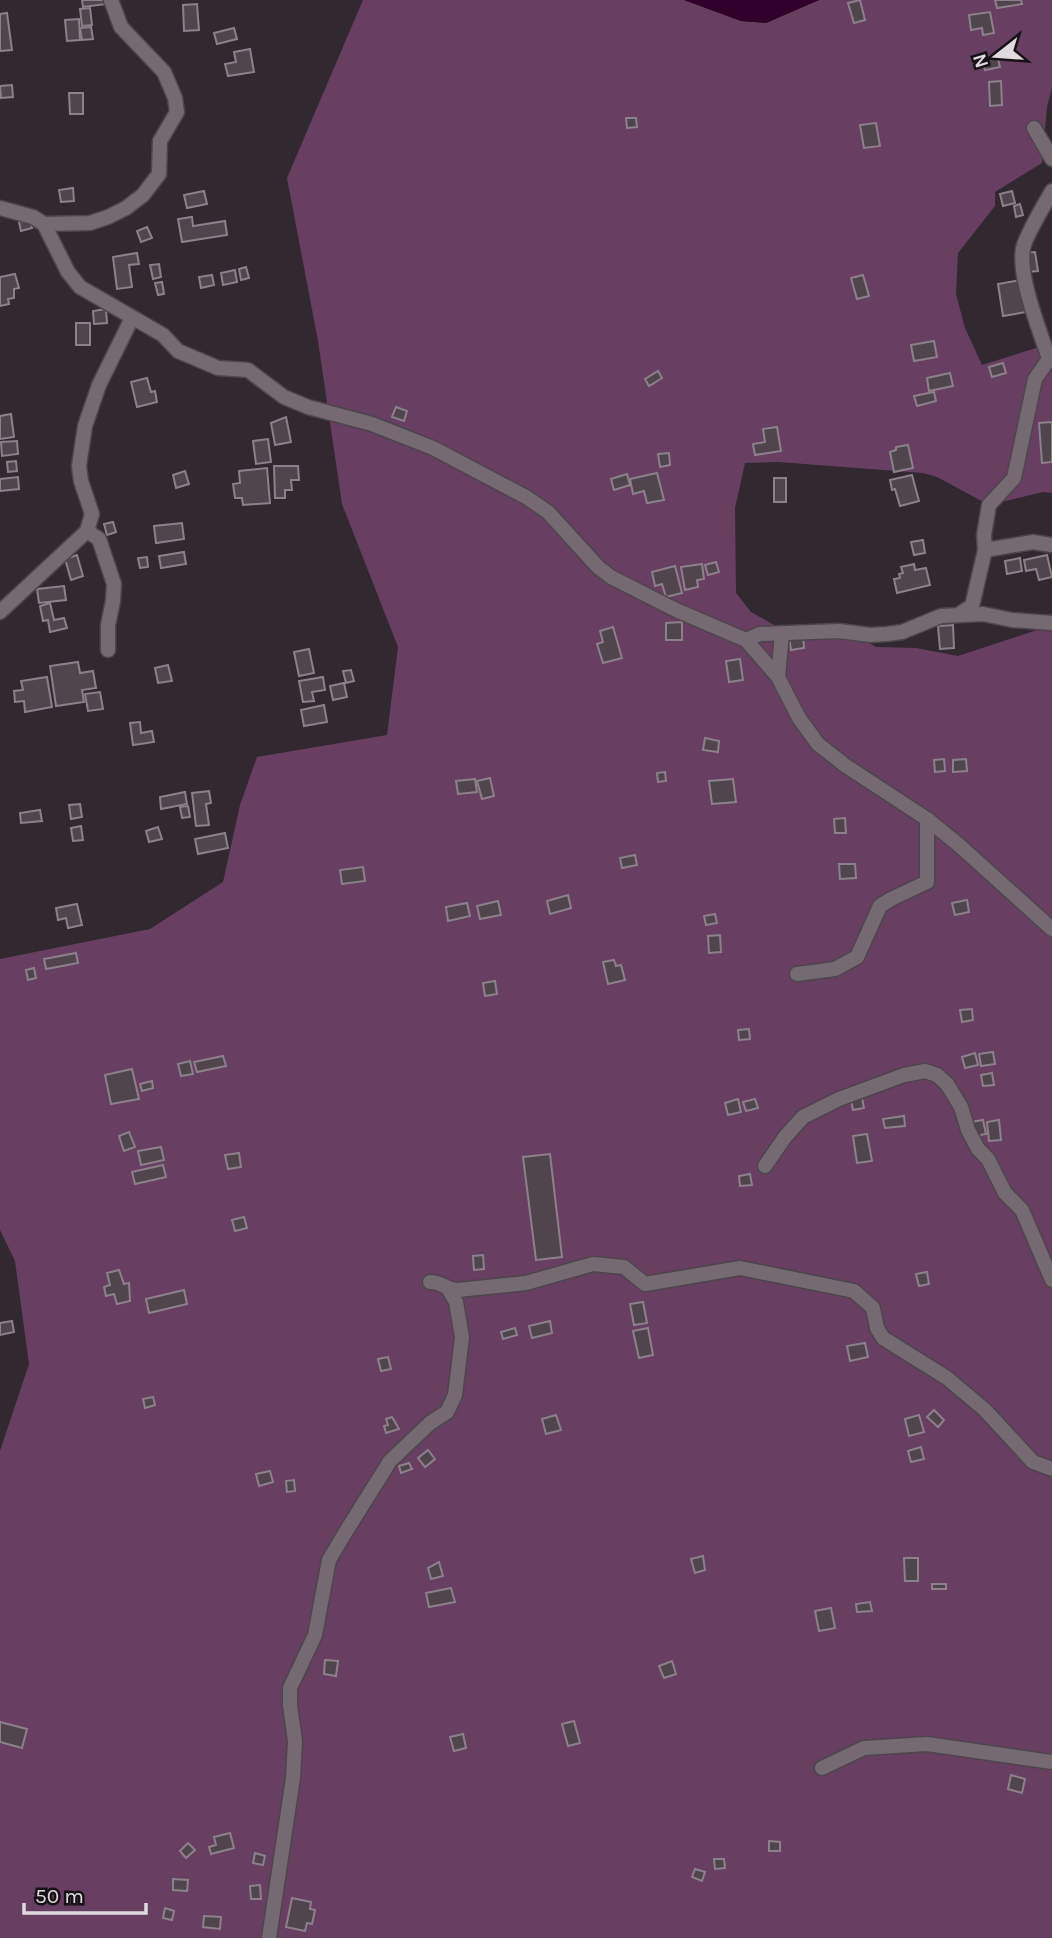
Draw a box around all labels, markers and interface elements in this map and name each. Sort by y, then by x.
north arrow [961,21,1031,91]
text: N [968,51,993,70]
scale bar [24,1871,147,1915]
text: 50 m [35,1884,84,1908]

